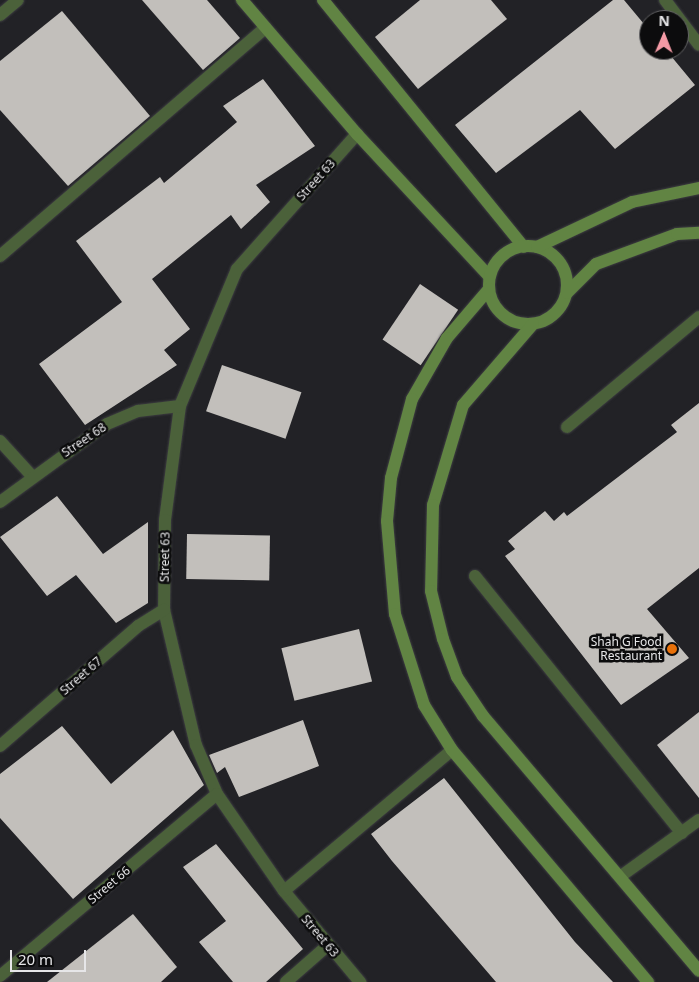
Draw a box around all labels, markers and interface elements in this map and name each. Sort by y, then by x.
north arrow [639,10,689,60]
text: N [658,11,670,30]
street label: Street 63 [294,156,338,204]
street label: Street 68 [59,420,109,460]
street label: Street 63 [157,532,173,582]
place label: Shah G Food Restaurant [591,635,662,663]
marker: Shah G Food Restaurant [666,643,678,655]
street label: Street 67 [57,654,105,698]
street label: Street 66 [85,863,133,907]
street label: Street 63 [298,912,342,960]
scale bar [12,940,89,972]
text: 20 m [18,949,53,969]

